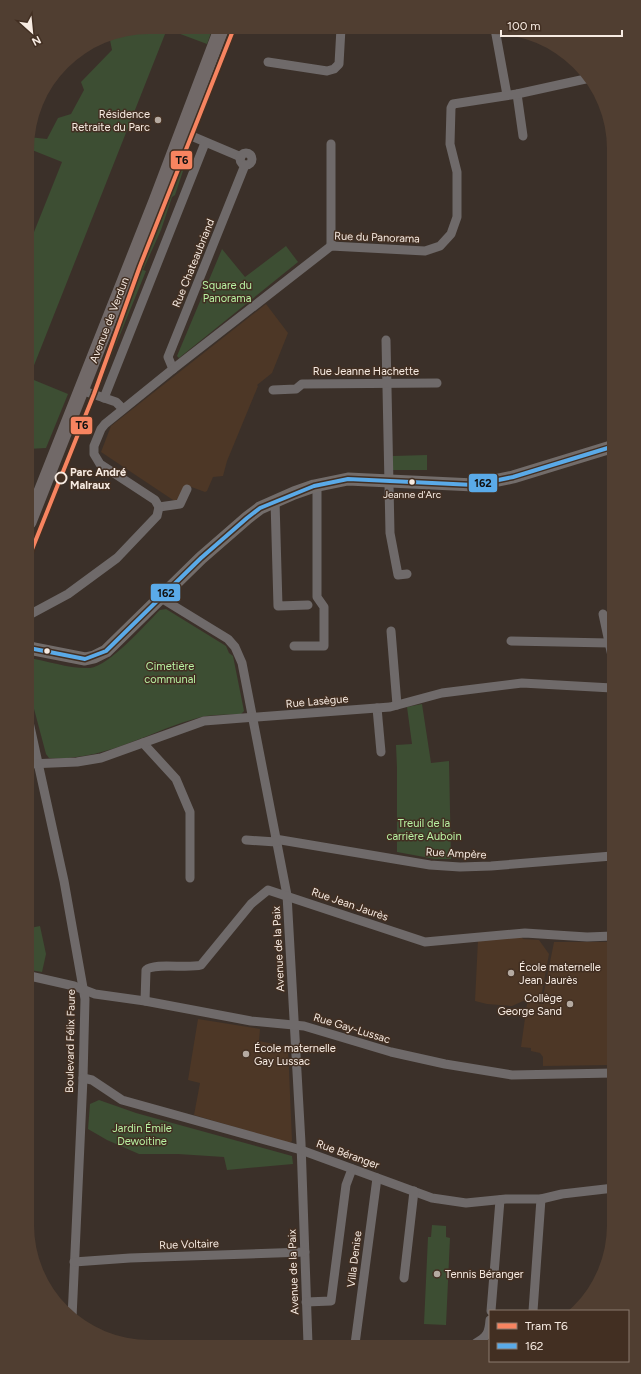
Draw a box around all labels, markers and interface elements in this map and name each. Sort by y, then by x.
north arrow [12,12,52,52]
scale bar [501,12,622,38]
text: 100 m [507,19,541,33]
text: N [30,33,43,48]
place label: Résidence Retraite du Parc [71,108,150,134]
marker: Résidence Retraite du Parc [153,115,163,125]
line badge: T6 [170,150,193,170]
text: T6 [176,154,189,167]
street label: Rue Chateaubriand [170,217,217,309]
street label: Rue du Panorama [334,230,420,245]
street label: Avenue de Verdun [87,276,132,365]
park label: Square du Panorama [202,279,252,305]
street label: Rue Jeanne Hachette [313,365,419,378]
line badge: T6 [70,416,93,435]
text: T6 [76,419,89,432]
place label: Parc André Malraux [70,466,126,492]
marker: Parc André Malraux [54,471,68,485]
line badge: 162 [468,473,498,493]
marker: Jeanne d'Arc [407,477,417,487]
text: 162 [474,477,492,490]
place label: Jeanne d'Arc [383,488,442,501]
line badge: 162 [150,583,181,602]
text: 162 [157,587,175,600]
unlabelled marker [42,646,52,656]
park label: Cimetière communal [144,660,196,686]
street label: Rue Lasègue [285,692,349,711]
park label: Treuil de la carrière Auboin [386,817,462,843]
street label: Rue Ampère [425,845,487,862]
street label: Rue Jean Jaurès [310,885,390,924]
street label: Avenue de la Paix [270,905,287,992]
place label: École maternelle Jean Jaurès [519,961,601,987]
marker: École maternelle Jean Jaurès [506,968,516,978]
street label: Boulevard Félix Faure [63,989,78,1093]
place label: Collège George Sand [497,992,562,1018]
marker: Collège George Sand [565,999,575,1009]
street label: Rue Gay-Lussac [312,1011,392,1046]
place label: École maternelle Gay Lussac [254,1042,336,1068]
marker: École maternelle Gay Lussac [241,1049,251,1059]
park label: Jardin Émile Dewoitine [112,1122,172,1148]
street label: Rue Béranger [315,1137,381,1172]
street label: Avenue de la Paix [285,1228,301,1315]
street label: Villa Denise [345,1230,364,1288]
street label: Rue Voltaire [159,1237,219,1252]
place label: Tennis Béranger [445,1268,524,1281]
marker: Tennis Béranger [432,1269,442,1279]
legend [489,1310,629,1362]
text: Tram T6 [525,1319,568,1333]
text: 162 [525,1339,543,1353]

